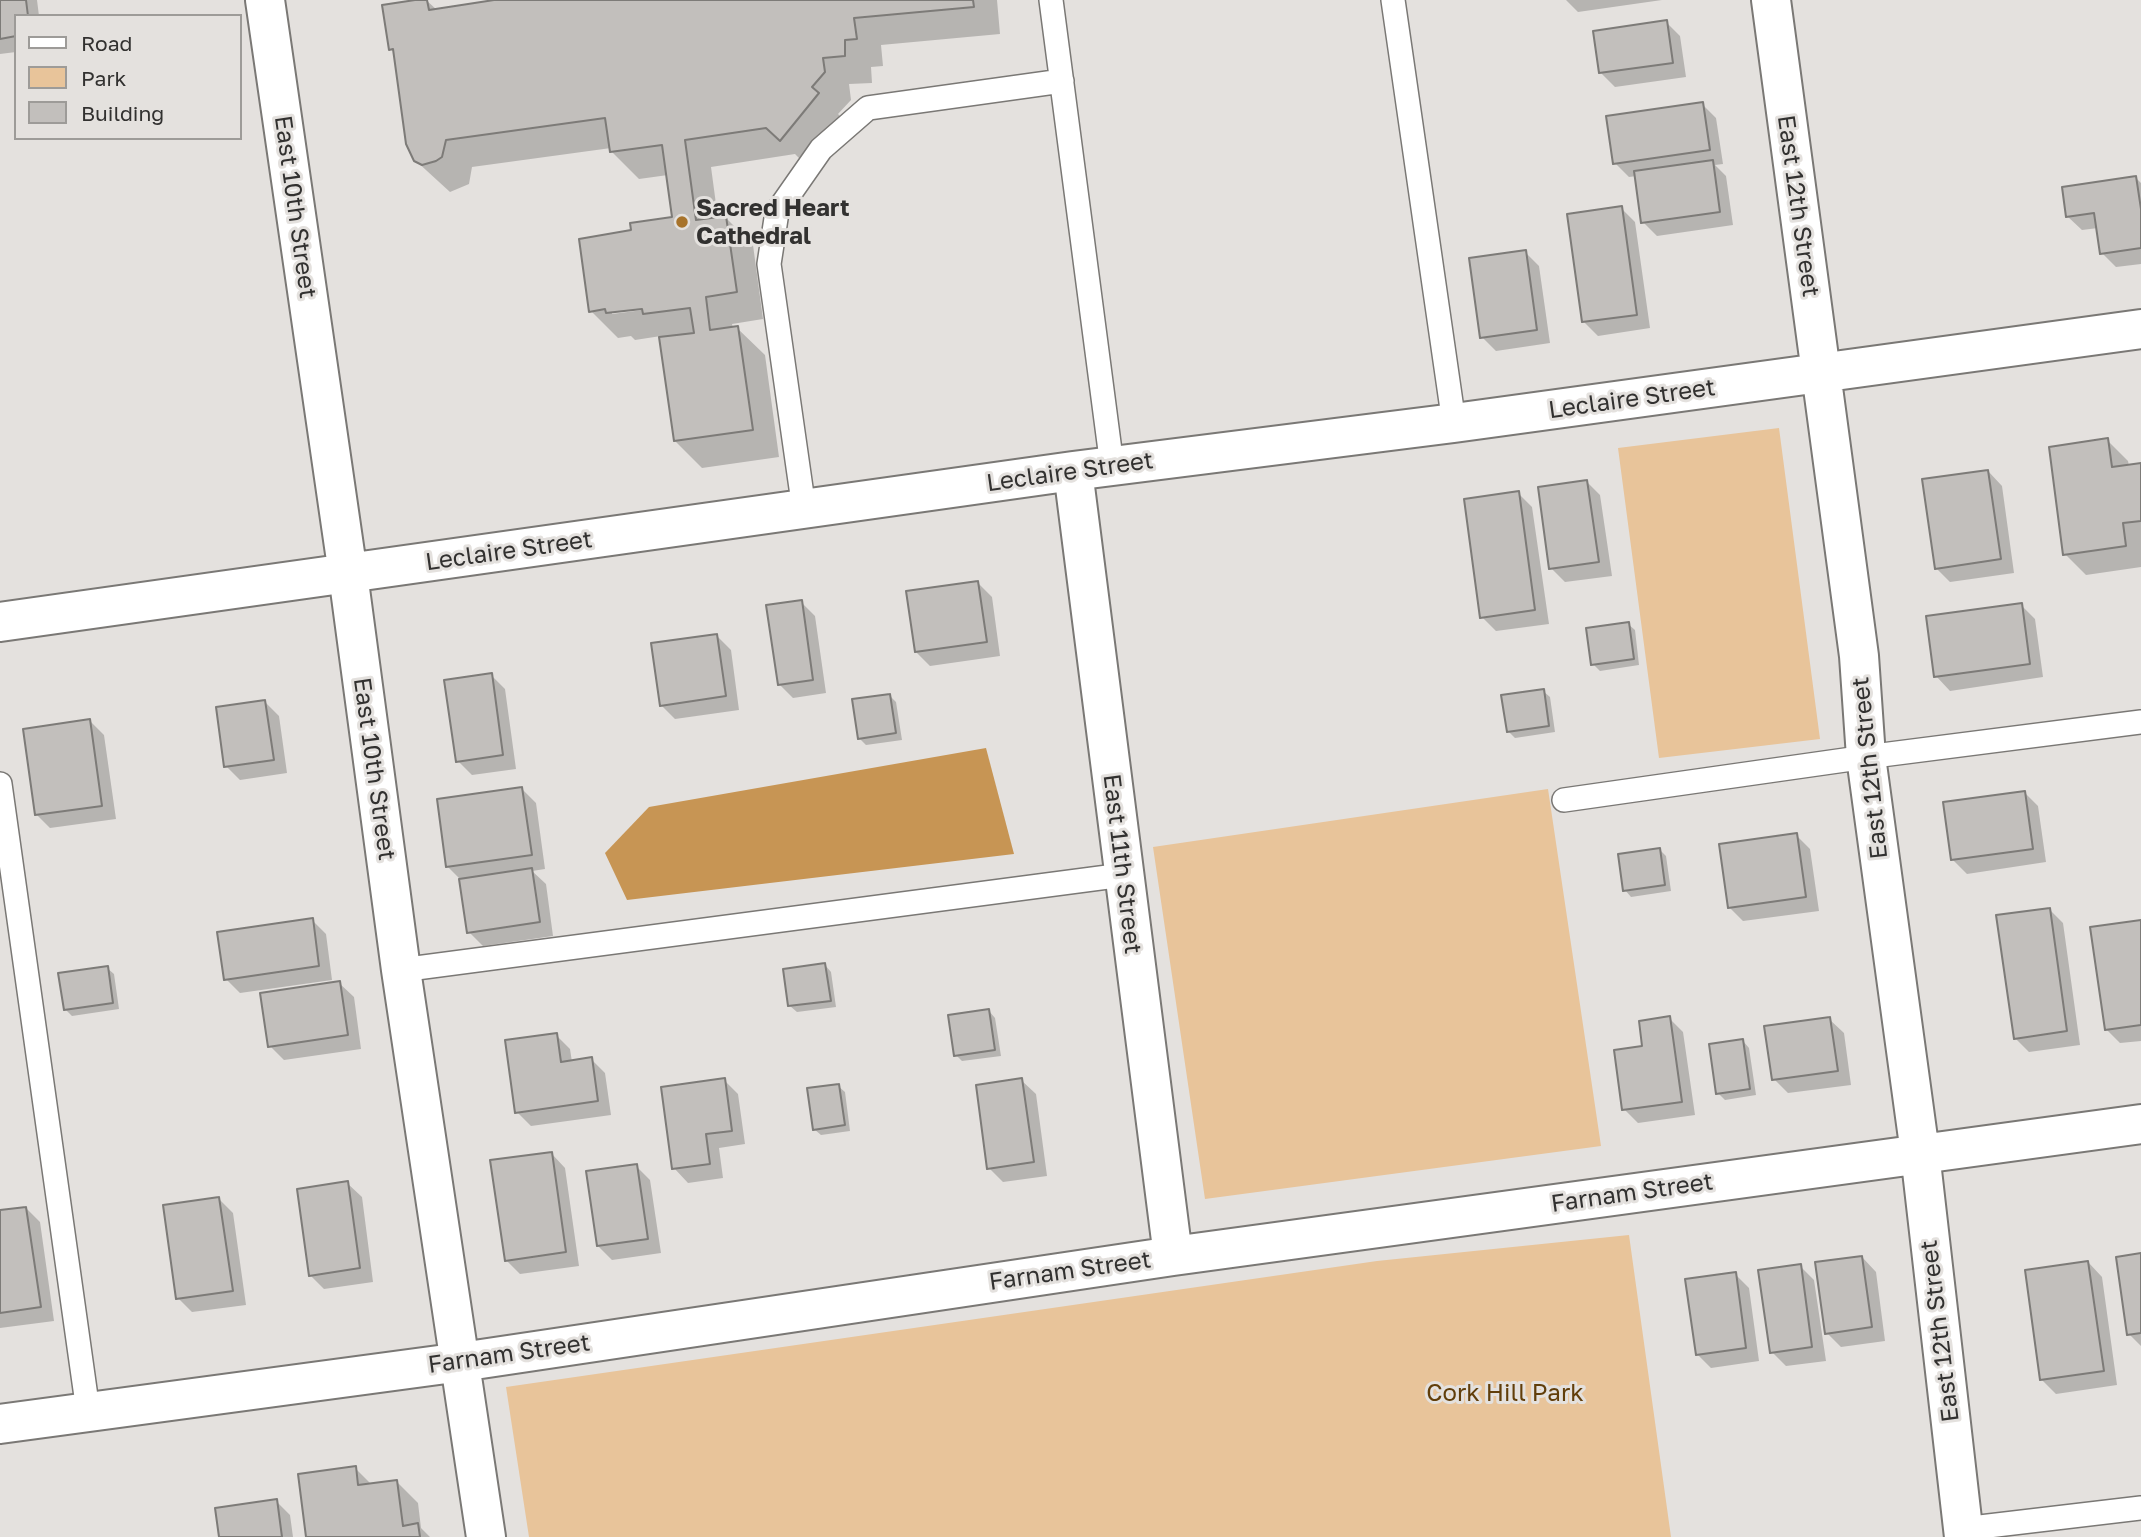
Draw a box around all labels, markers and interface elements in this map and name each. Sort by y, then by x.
legend [14,14,242,140]
text: Road [81,30,132,56]
text: Park [81,65,126,91]
text: Building [81,100,164,126]
street label: East 12th Street [1771,113,1825,299]
street label: East 10th Street [268,114,322,300]
place label: Sacred Heart Cathedral [696,194,849,250]
marker: Sacred Heart Cathedral [674,214,690,230]
street label: Leclaire Street [1547,373,1717,425]
street label: Leclaire Street [985,446,1155,498]
street label: Leclaire Street [424,525,594,577]
street label: East 12th Street [1846,675,1894,861]
street label: East 10th Street [347,676,401,862]
street label: East 11th Street [1097,772,1147,956]
street label: Farnam Street [1549,1167,1715,1219]
street label: East 12th Street [1915,1238,1965,1424]
street label: Farnam Street [987,1245,1153,1297]
street label: Farnam Street [426,1328,592,1380]
park label: Cork Hill Park [1426,1379,1584,1407]

